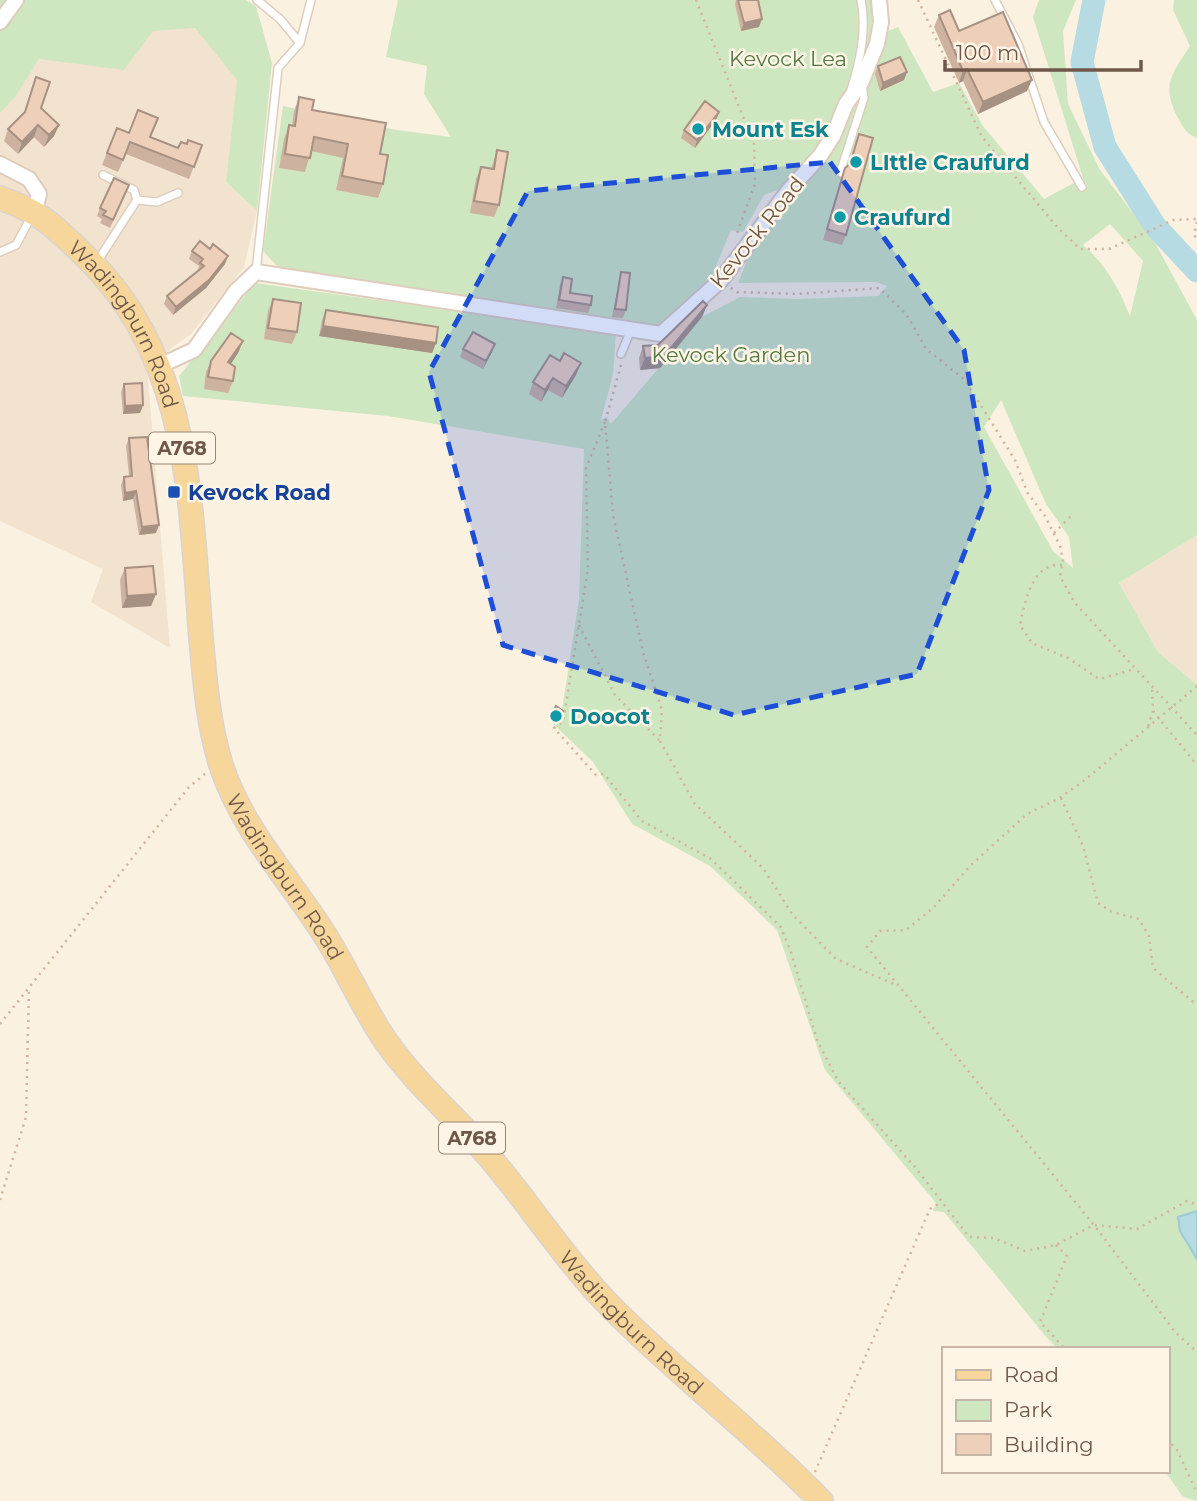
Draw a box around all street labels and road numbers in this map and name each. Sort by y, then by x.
street label: Kevock Road [705,171,809,293]
street label: Wadingburn Road [64,235,184,411]
road number: A768 [149,432,215,463]
street label: Wadingburn Road [222,789,349,964]
road number: A768 [439,1122,505,1154]
street label: Wadingburn Road [554,1245,709,1400]

